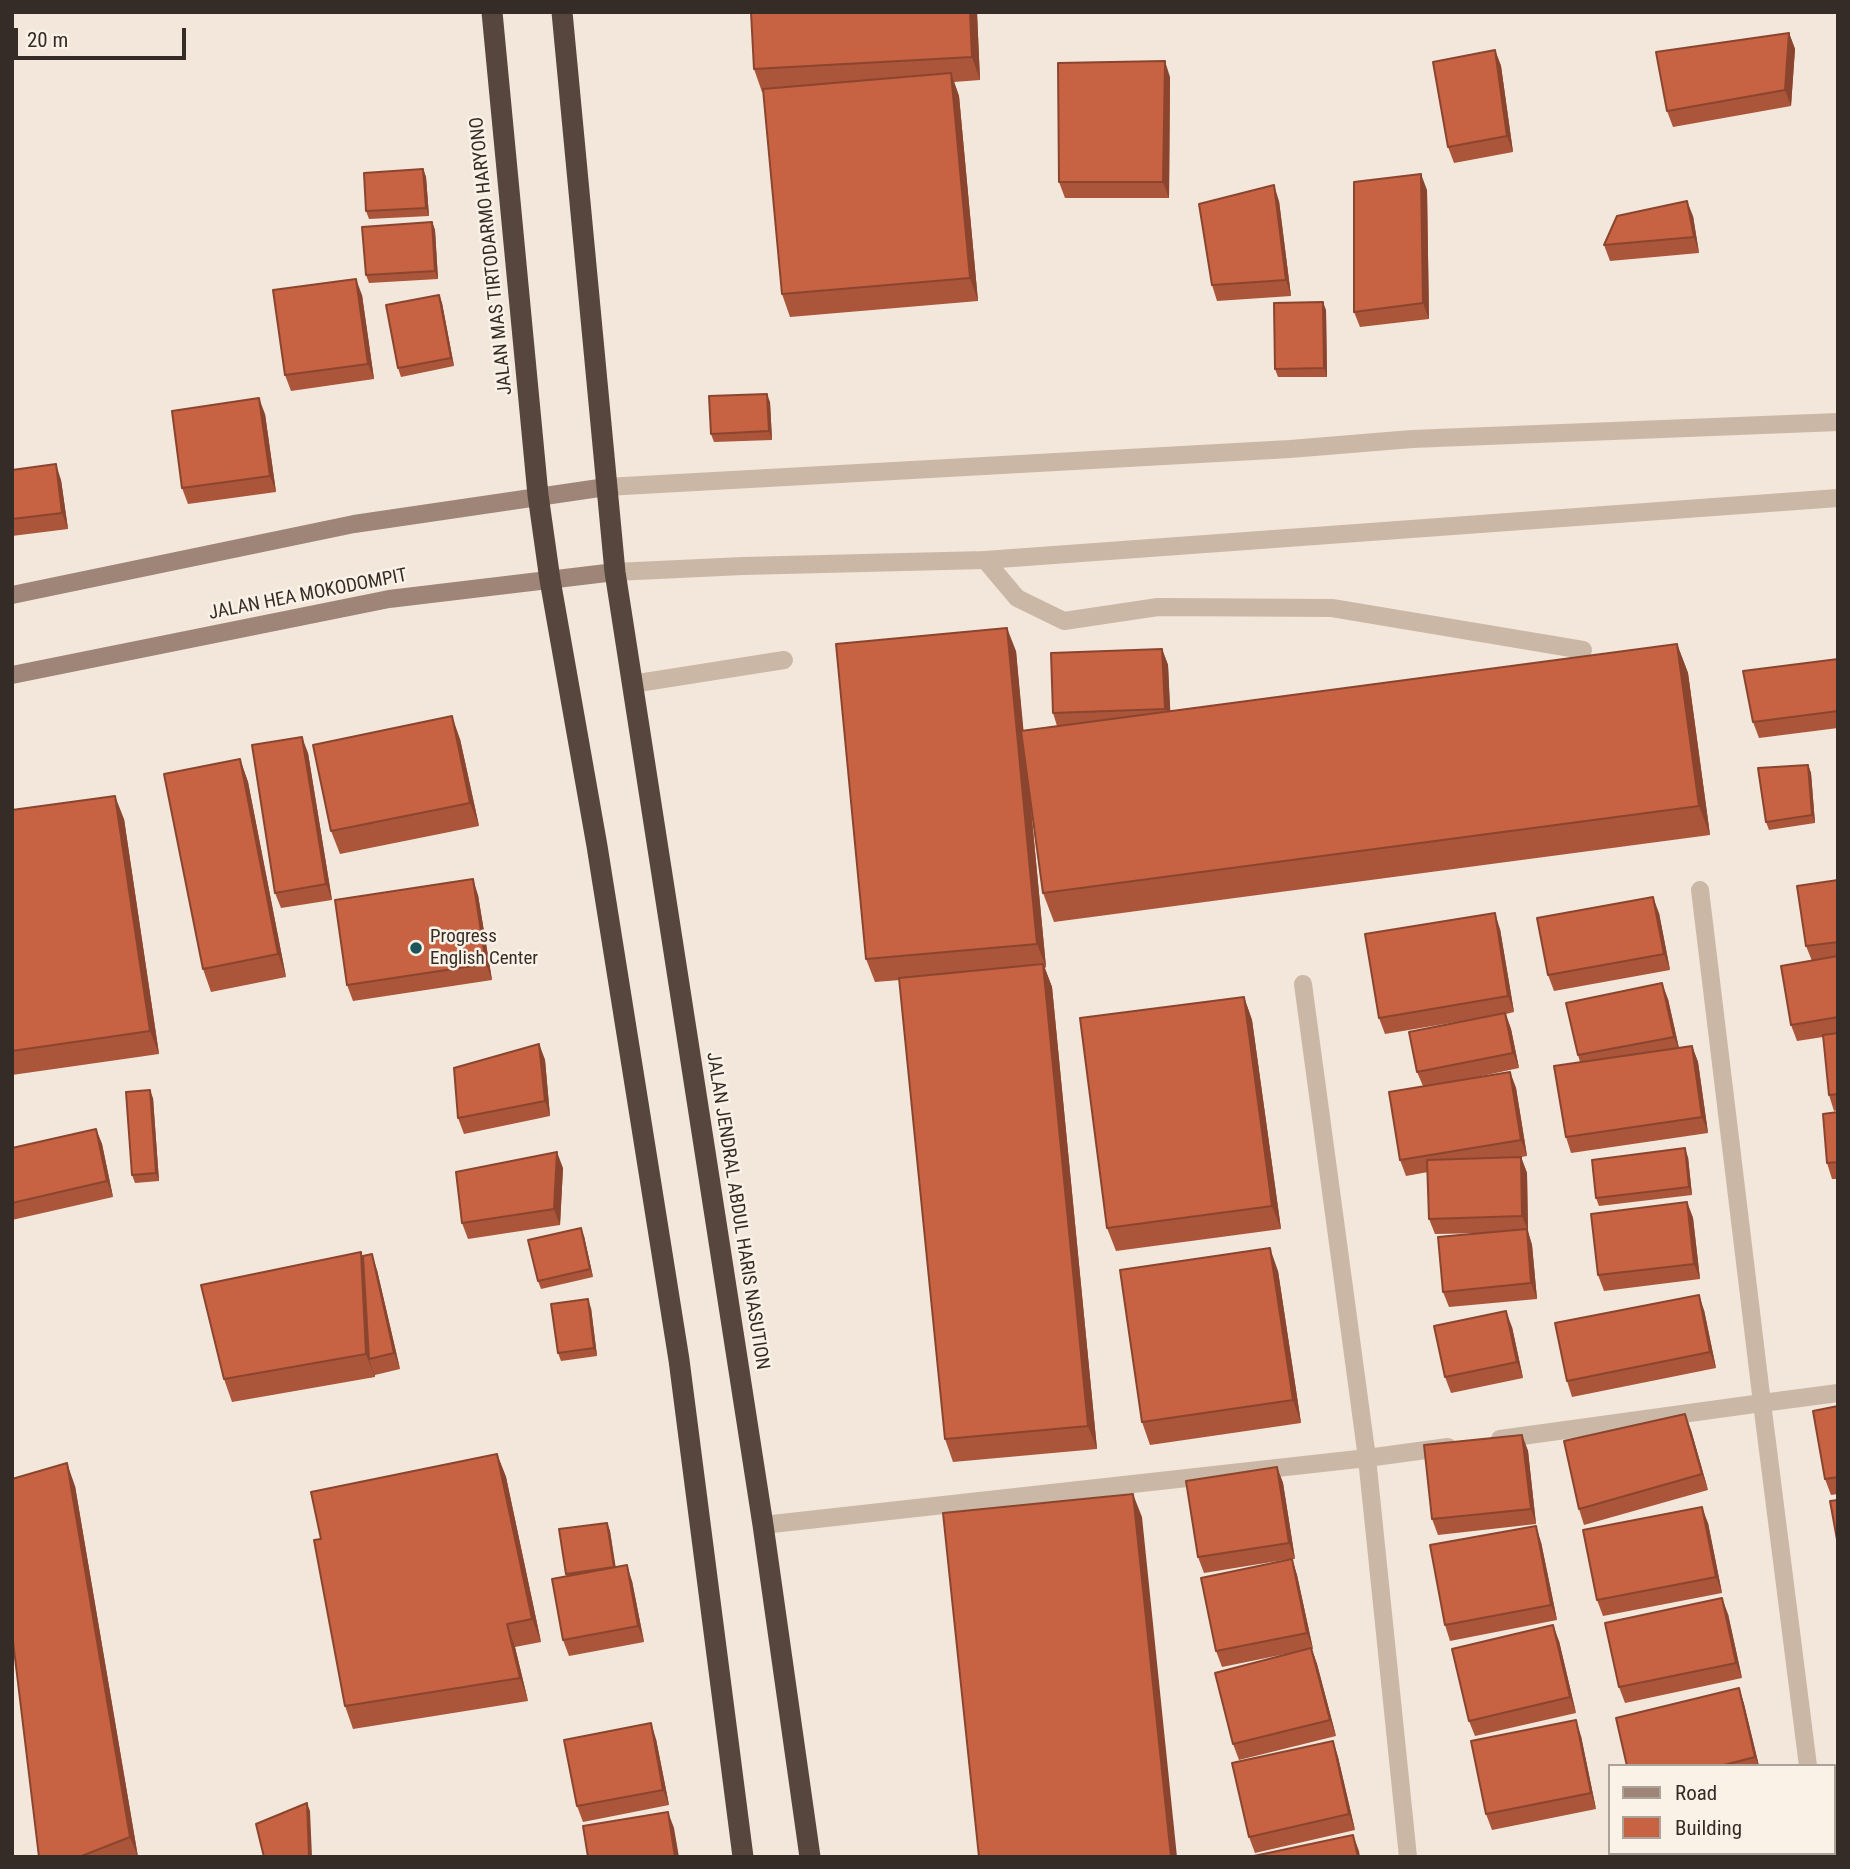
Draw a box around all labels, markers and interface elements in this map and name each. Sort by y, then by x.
scale bar [18,14,189,58]
text: 20 m [27,28,68,52]
street label: JALAN MAS TIRTODARMO HARYONO [466,116,518,396]
street label: JALAN HEA MOKODOMPIT [207,565,409,625]
place label: Progress English Center [430,926,538,970]
marker: Progress English Center [408,940,424,956]
street label: JALAN JENDRAL ABDUL HARIS NASUTION [701,1051,773,1371]
legend [1608,1764,1836,1855]
text: Road [1675,1781,1717,1805]
text: Building [1675,1816,1742,1840]

